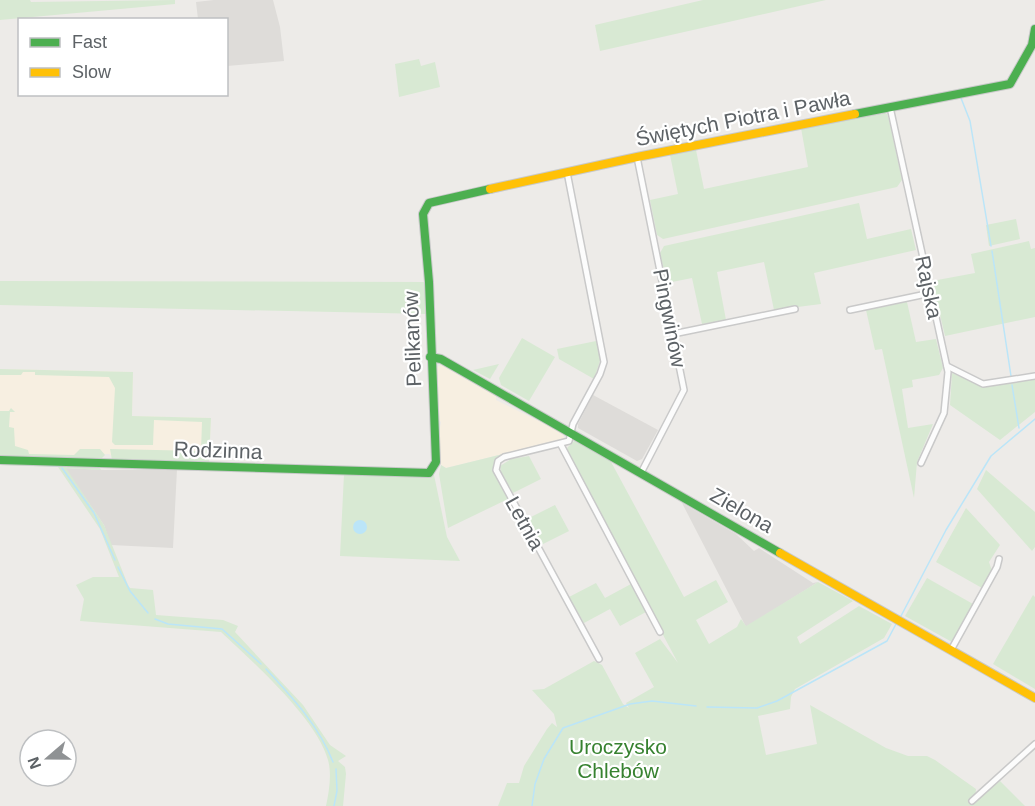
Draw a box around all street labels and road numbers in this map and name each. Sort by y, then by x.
street label: Świętych Piotra i Pawła [634,86,853,150]
street label: Rajska [911,253,947,321]
street label: Pingwinów [649,267,691,370]
street label: Pelikanów [399,290,425,387]
street label: Rodzinna [173,437,263,463]
street label: Zielona [706,483,778,537]
street label: Letnia [501,492,549,554]

